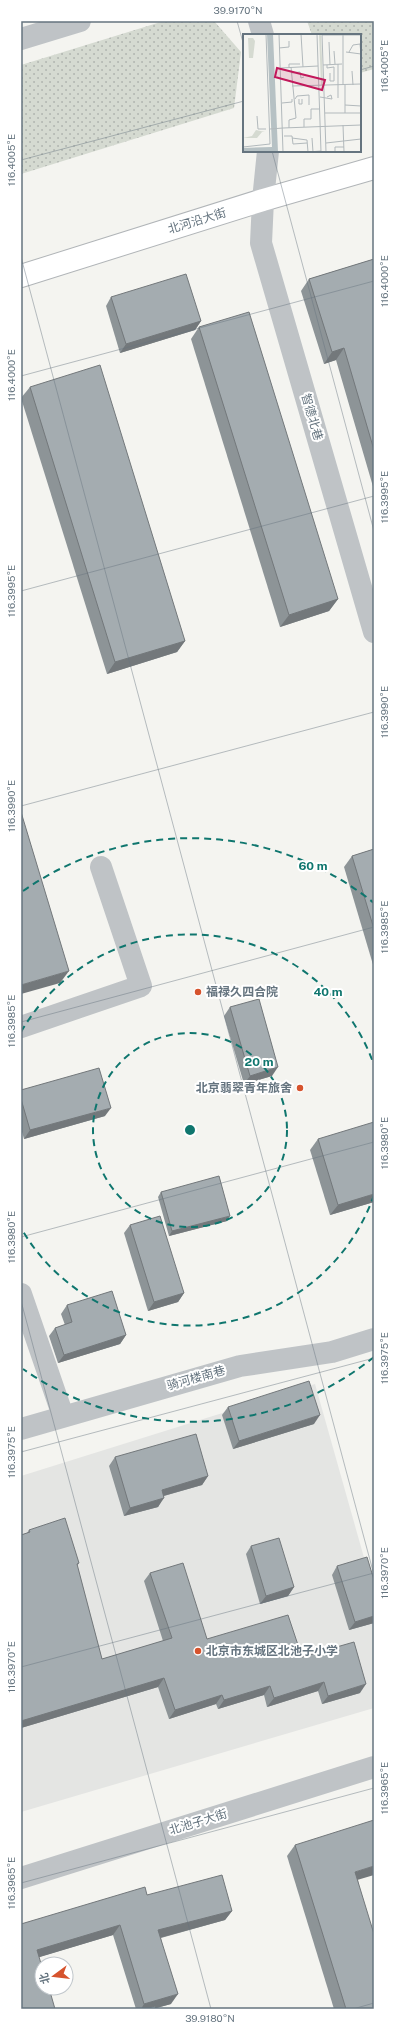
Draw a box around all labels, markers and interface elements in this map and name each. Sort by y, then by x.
text: 39.9170°N [213,4,263,16]
inset map [243,34,361,152]
text: 116.4005°E [378,40,390,92]
text: 116.4005°E [5,134,17,186]
street label: 北河沿大街 [166,206,228,236]
text: 116.4000°E [378,255,390,307]
text: 116.4000°E [5,349,17,401]
street label: 智德北巷 [299,392,325,442]
text: 116.3995°E [378,471,390,523]
text: 116.3995°E [5,565,17,617]
text: 116.3990°E [378,686,390,738]
text: 116.3990°E [5,780,17,832]
text: 60 m [298,859,328,873]
text: 116.3985°E [378,901,390,953]
place label: 福禄久四合院 [206,985,278,999]
text: 40 m [313,985,343,999]
marker: 福禄久四合院 [193,987,203,997]
text: 116.3985°E [5,995,17,1047]
text: 20 m [245,1055,274,1069]
place label: 北京翡翠青年旅舍 [196,1081,292,1095]
marker: 北京翡翠青年旅舍 [295,1083,305,1093]
text: 116.3980°E [378,1117,390,1169]
centre of rings [183,1123,197,1137]
text: 116.3980°E [5,1211,17,1263]
text: 116.3975°E [378,1332,390,1384]
street label: 骑河楼南巷 [165,1363,227,1393]
text: 116.3975°E [5,1426,17,1478]
text: 116.3970°E [378,1547,390,1599]
text: 116.3970°E [5,1641,17,1693]
place label: 北京市东城区北池子小学 [206,1644,338,1658]
marker: 北京市东城区北池子小学 [193,1646,203,1656]
text: 116.3965°E [378,1762,390,1814]
street label: 北池子大街 [167,1807,229,1837]
text: 116.3965°E [5,1857,17,1909]
north arrow [34,1956,74,1996]
text: 北 [37,1972,52,1985]
text: 39.9180°N [185,2012,235,2024]

